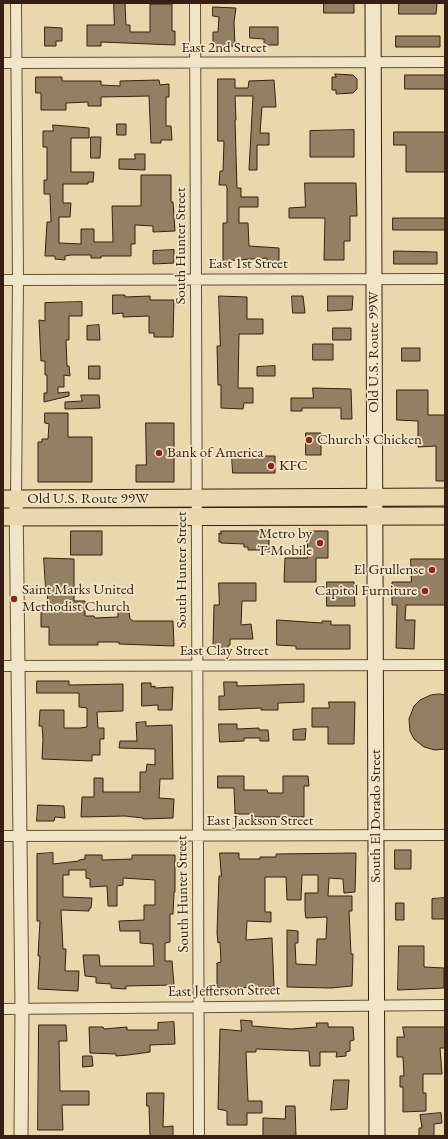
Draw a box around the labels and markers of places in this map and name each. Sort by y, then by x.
place label: Church's Chicken [317,431,422,449]
marker: Church's Chicken [304,435,314,445]
place label: Bank of America [167,444,263,462]
marker: Bank of America [154,448,164,458]
place label: KFC [279,457,308,475]
marker: KFC [266,461,276,471]
place label: Metro by T-Mobile [257,525,312,560]
marker: Metro by T-Mobile [315,538,325,548]
place label: El Grullense [353,561,424,579]
marker: El Grullense [427,565,437,575]
place label: Saint Marks United Methodist Church [22,581,134,616]
place label: Capitol Furniture [315,582,417,600]
marker: Capitol Furniture [420,586,430,596]
marker: Saint Marks United Methodist Church [9,594,19,604]

